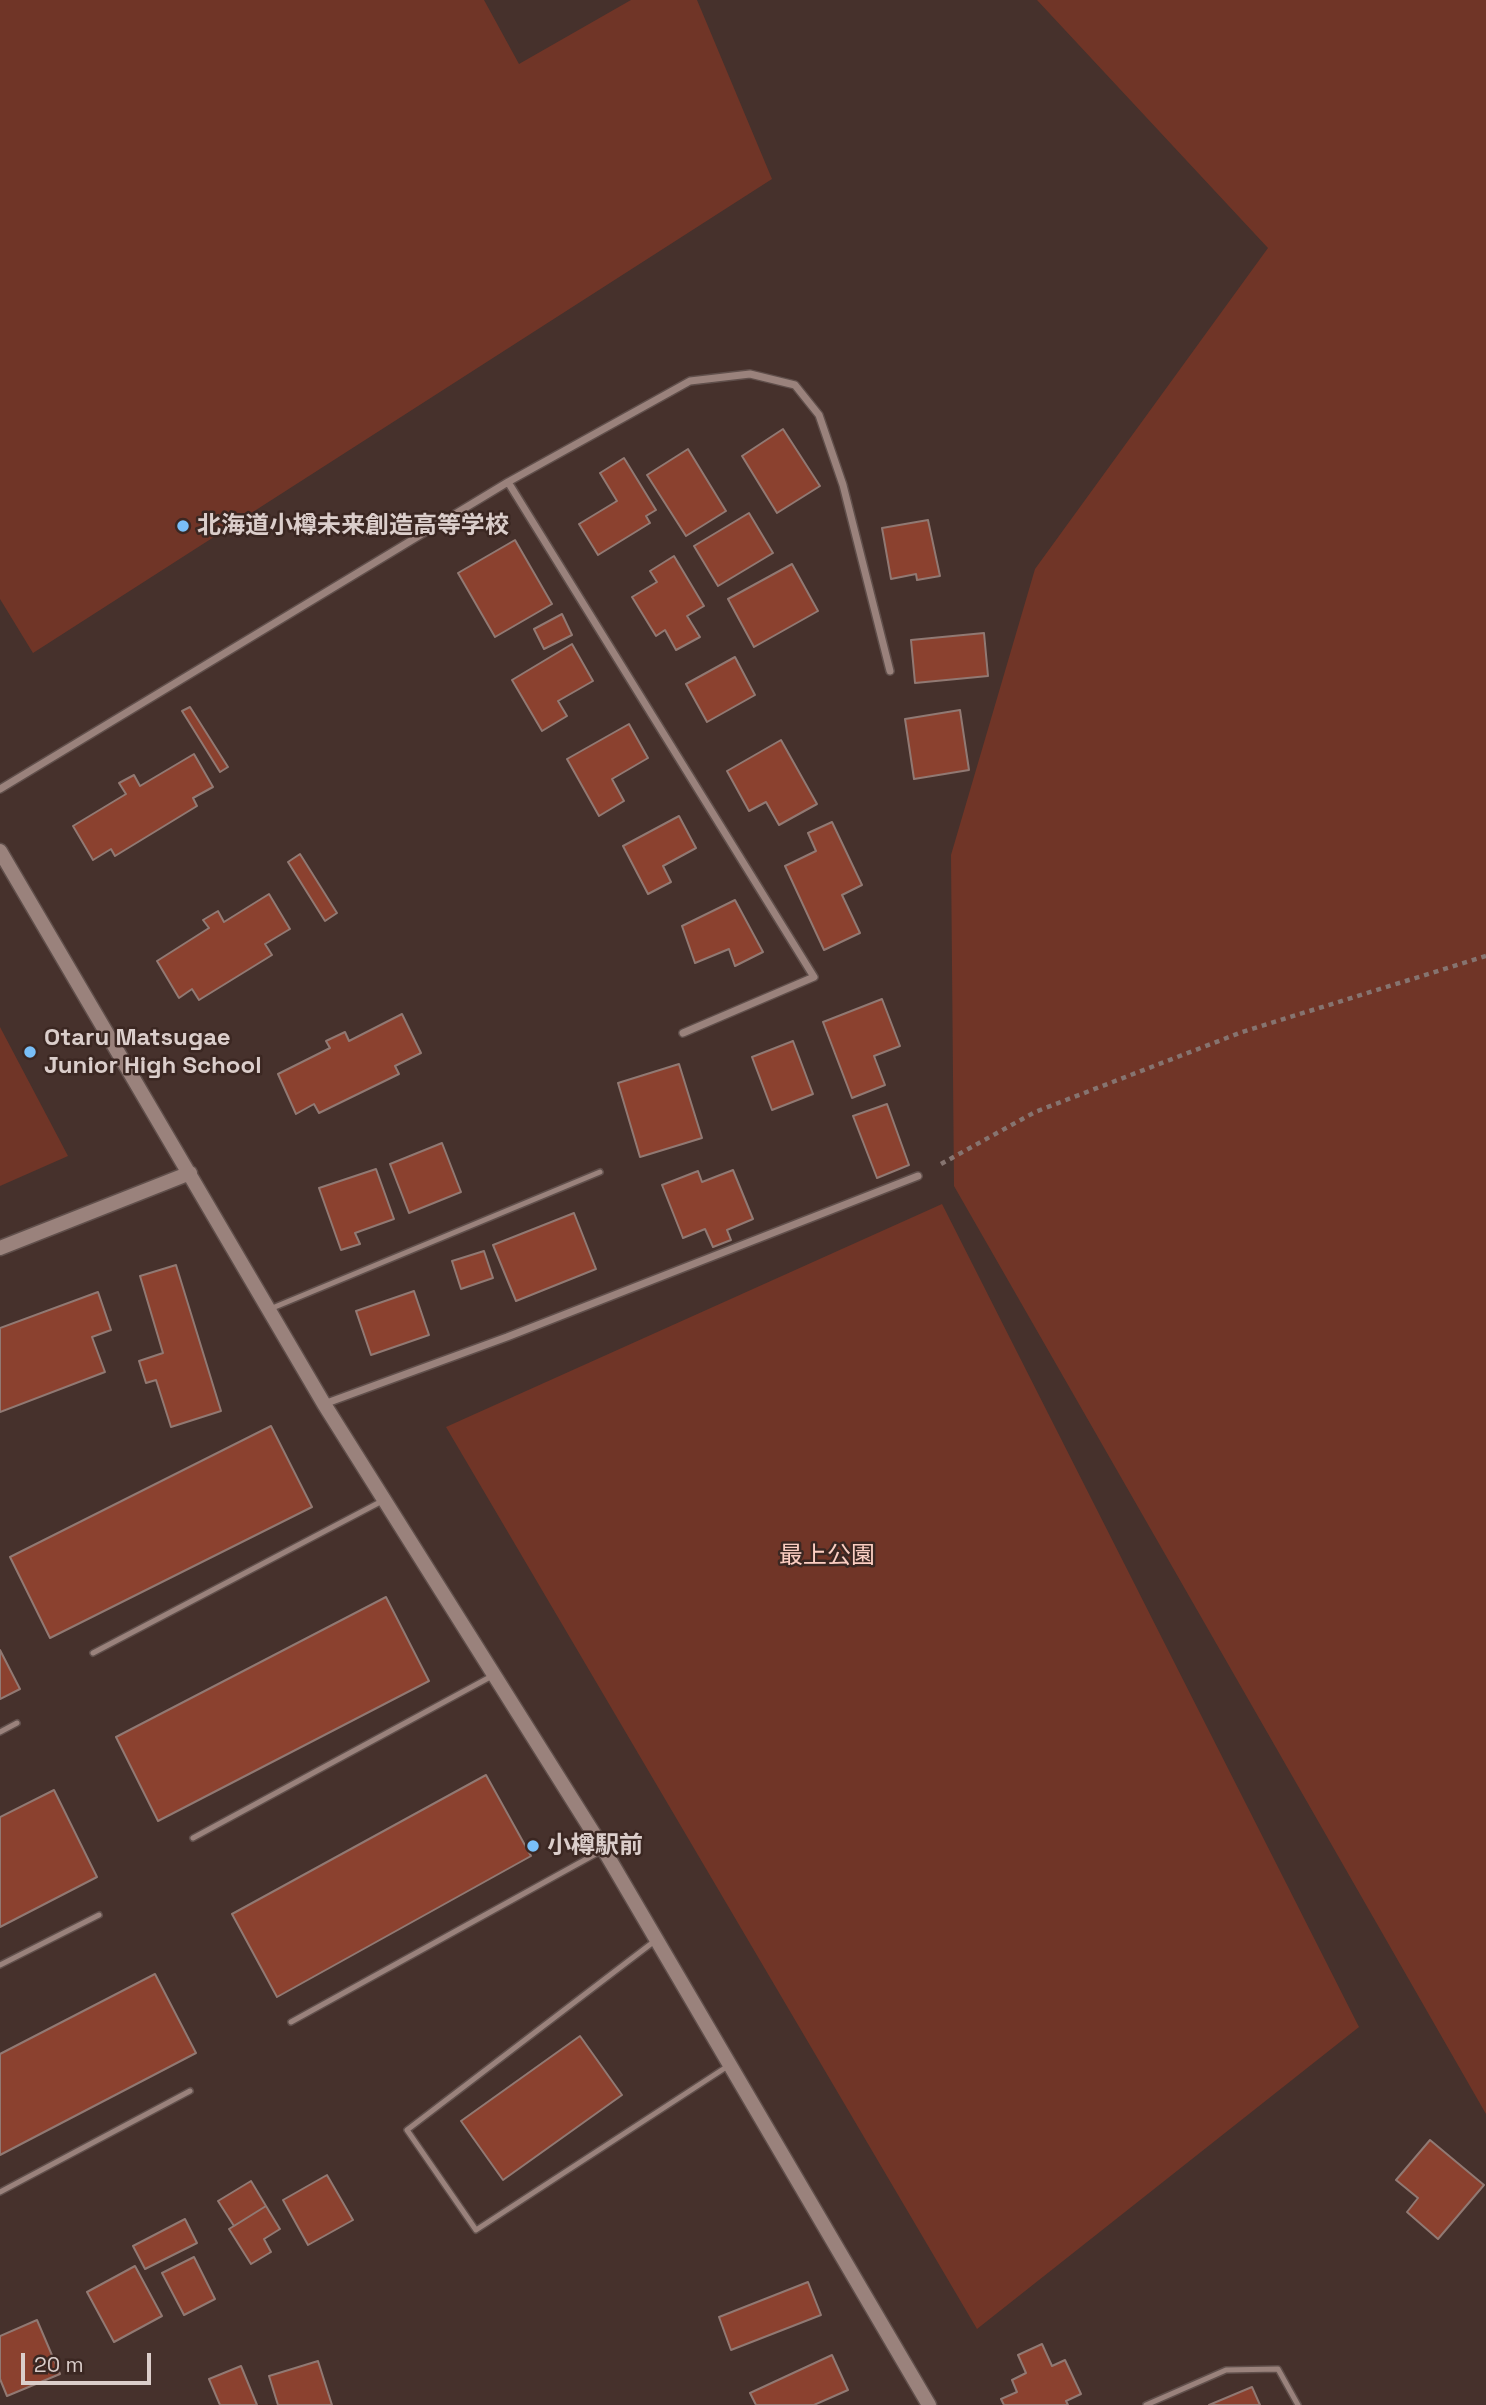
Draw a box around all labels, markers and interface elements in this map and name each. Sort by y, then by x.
place label: 北海道小樽未来創造高等学校 [197,512,509,540]
marker: 北海道小樽未来創造高等学校 [175,518,191,534]
place label: Otaru Matsugae Junior High School [44,1024,262,1080]
marker: Otaru Matsugae Junior High School [22,1044,38,1060]
park label: 最上公園 [779,1542,875,1570]
place label: 小樽駅前 [547,1832,643,1860]
marker: 小樽駅前 [525,1838,541,1854]
scale bar [24,2338,154,2382]
text: 20 m [34,2351,84,2378]

